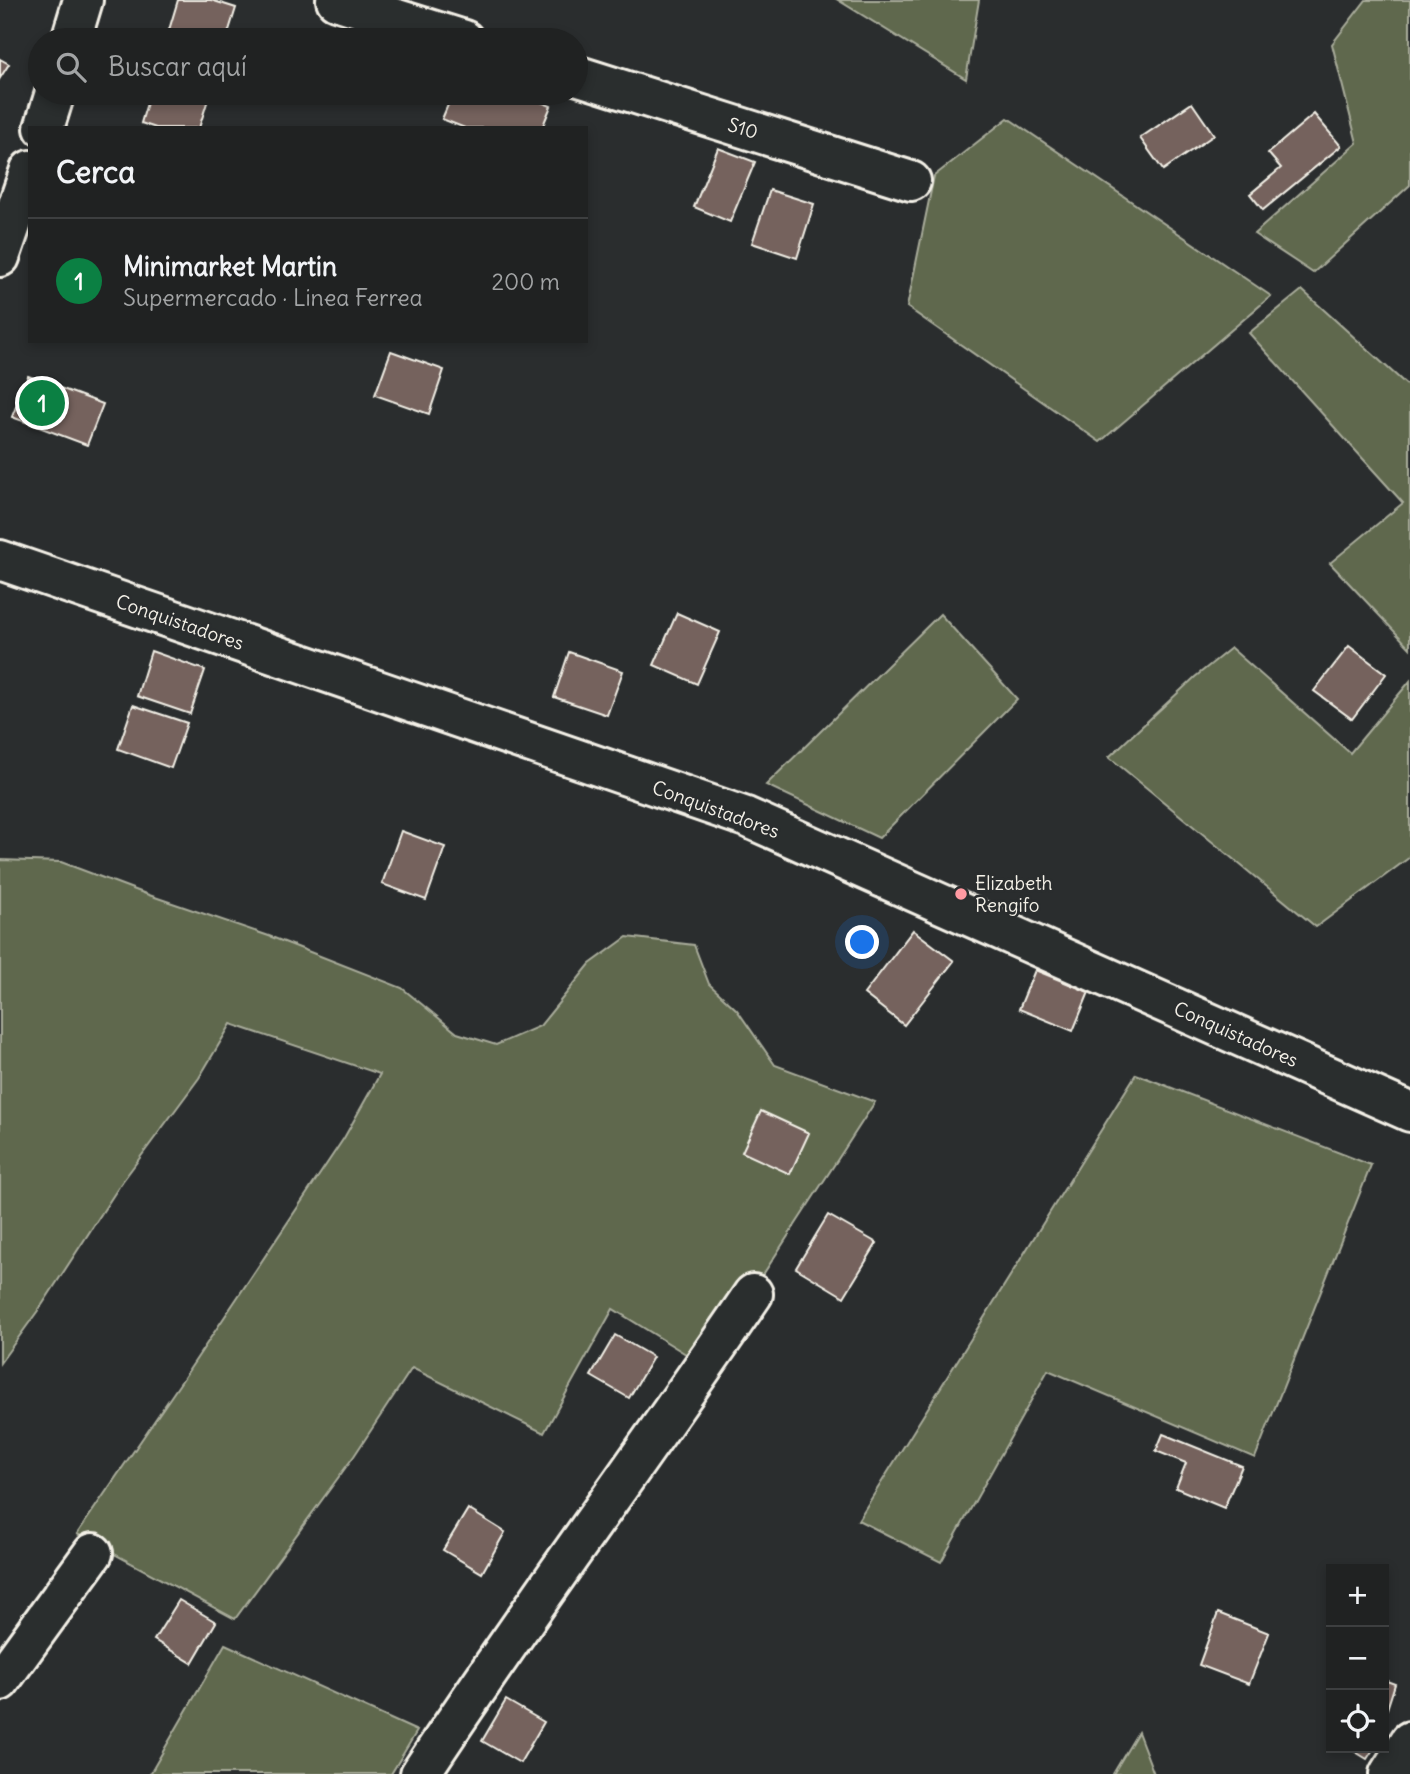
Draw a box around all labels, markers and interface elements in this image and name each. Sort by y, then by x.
search box [28,28,588,105]
icon: search [52,48,90,86]
text: Buscar aquí [108,50,247,83]
street label: S10 [725,112,761,144]
text: Cerca [56,153,135,191]
text: Minimarket Martin [123,250,337,283]
text: 1 [74,267,84,296]
text: 200 m [491,267,560,296]
text: Supermercado · Linea Ferrea [123,283,423,312]
pin: 1 [19,377,65,429]
street label: Conquistadores [113,589,247,655]
street label: Conquistadores [649,775,783,843]
place label: Elizabeth Rengifo [975,871,1053,917]
marker: Elizabeth Rengifo [953,886,969,902]
your location [845,925,879,959]
street label: Conquistadores [1170,996,1302,1072]
map controls [1326,1564,1389,1753]
button: + [1326,1564,1389,1627]
button: − [1326,1627,1389,1690]
button: locate [1326,1690,1389,1753]

